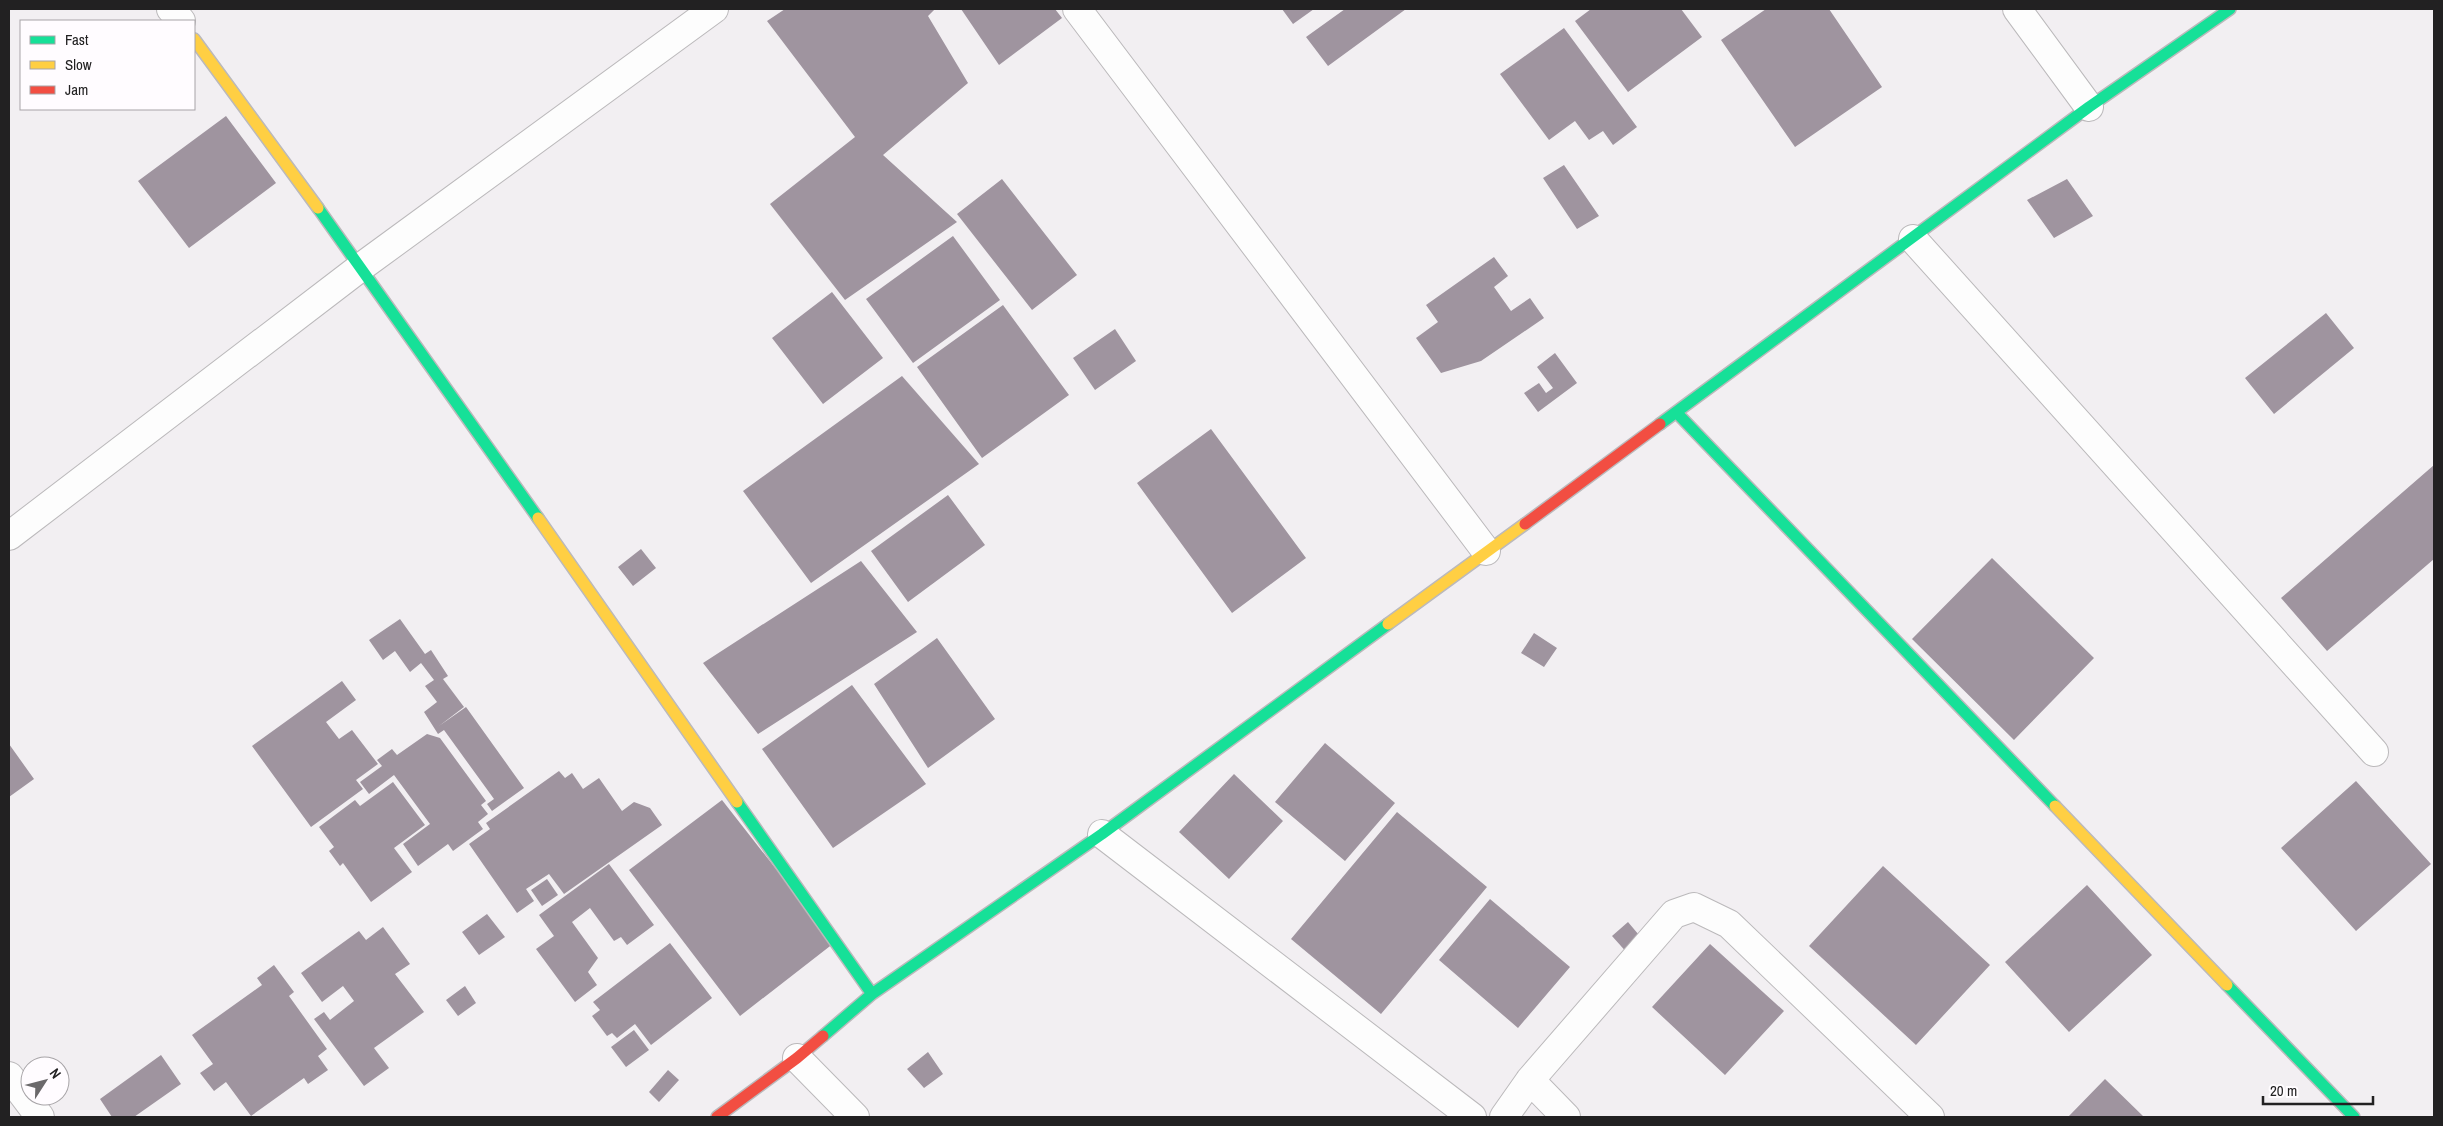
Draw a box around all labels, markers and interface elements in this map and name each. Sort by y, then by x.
legend [20,20,195,110]
text: Fast [65,29,89,50]
text: Slow [65,54,92,75]
text: Jam [65,79,88,100]
north arrow [20,1056,70,1106]
text: N [46,1065,65,1082]
scale bar [2263,1074,2373,1106]
text: 20 m [2270,1080,2297,1101]

